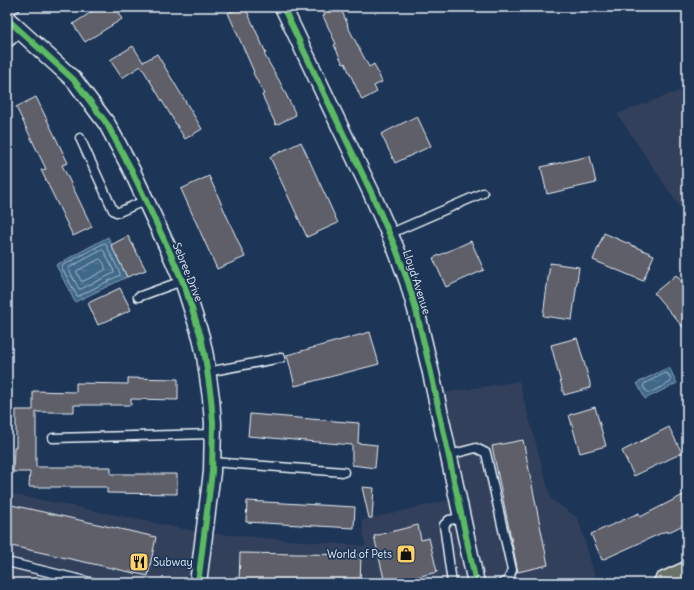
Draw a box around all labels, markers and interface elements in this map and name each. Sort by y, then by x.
street label: Sebree Drive [170,240,206,304]
street label: Lloyd Avenue [400,248,434,316]
shop icon: World of Pets [395,543,417,565]
place label: World of Pets [327,547,392,561]
restaurant icon: Subway [128,551,150,573]
place label: Subway [153,555,193,569]

